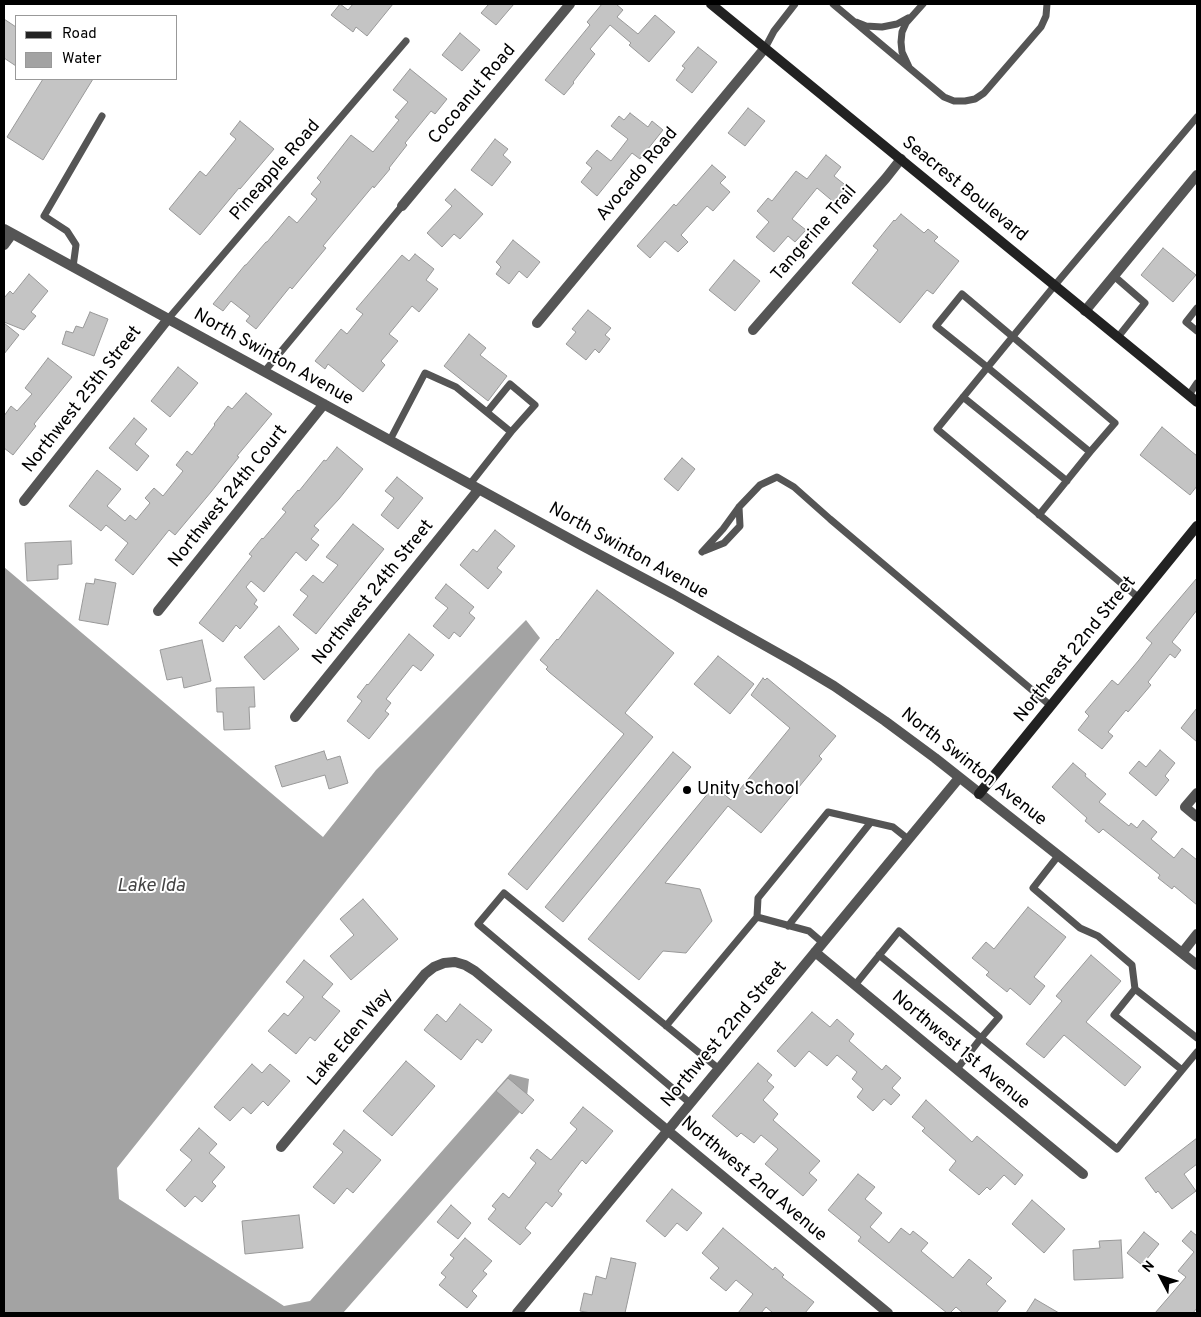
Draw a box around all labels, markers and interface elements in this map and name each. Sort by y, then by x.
legend [15,15,178,80]
text: Road [62,25,97,44]
street label: Cocoanut Road [425,40,521,150]
text: Water [62,50,101,69]
street label: Pineapple Road [226,116,326,226]
street label: Avocado Road [593,124,683,226]
street label: Seacrest Boulevard [897,133,1031,247]
street label: Tangerine Trail [768,182,862,286]
street label: North Swinton Avenue [189,305,357,411]
street label: Northwest 25th Street [19,322,147,478]
street label: Northwest 24th Court [165,421,293,573]
street label: North Swinton Avenue [544,499,712,605]
street label: Northwest 24th Street [309,516,439,670]
street label: Northeast 22nd Street [1010,573,1142,727]
street label: North Swinton Avenue [896,704,1050,832]
place label: Unity School [697,779,799,801]
marker: Unity School [681,784,693,796]
water label: Lake Ida [117,876,185,898]
street label: Northwest 22nd Street [658,957,792,1113]
street label: Lake Eden Way [304,985,398,1091]
street label: Northwest 1st Avenue [887,987,1033,1115]
street label: Northwest 2nd Avenue [676,1113,830,1247]
north arrow [1136,1252,1186,1302]
text: N [1139,1258,1159,1276]

